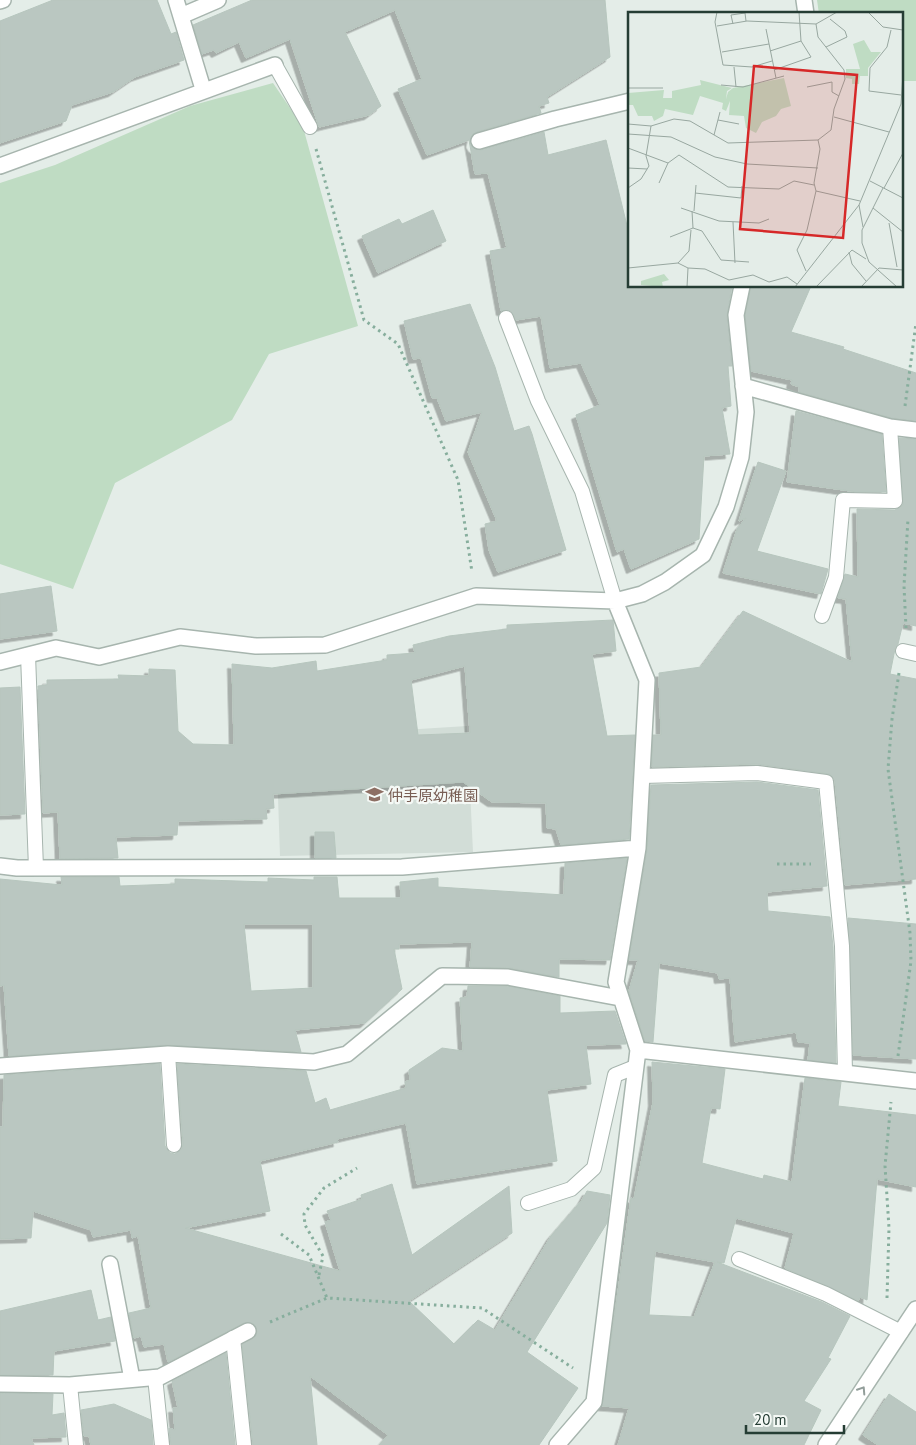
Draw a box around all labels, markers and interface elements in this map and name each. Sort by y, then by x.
inset map [628,12,904,288]
school or university icon: 仲手原幼稚園 [364,785,384,805]
place label: 仲手原幼稚園 [388,786,478,805]
one-way arrow [856,1386,866,1395]
scale bar [746,1402,844,1434]
text: 20 m [754,1410,787,1429]

